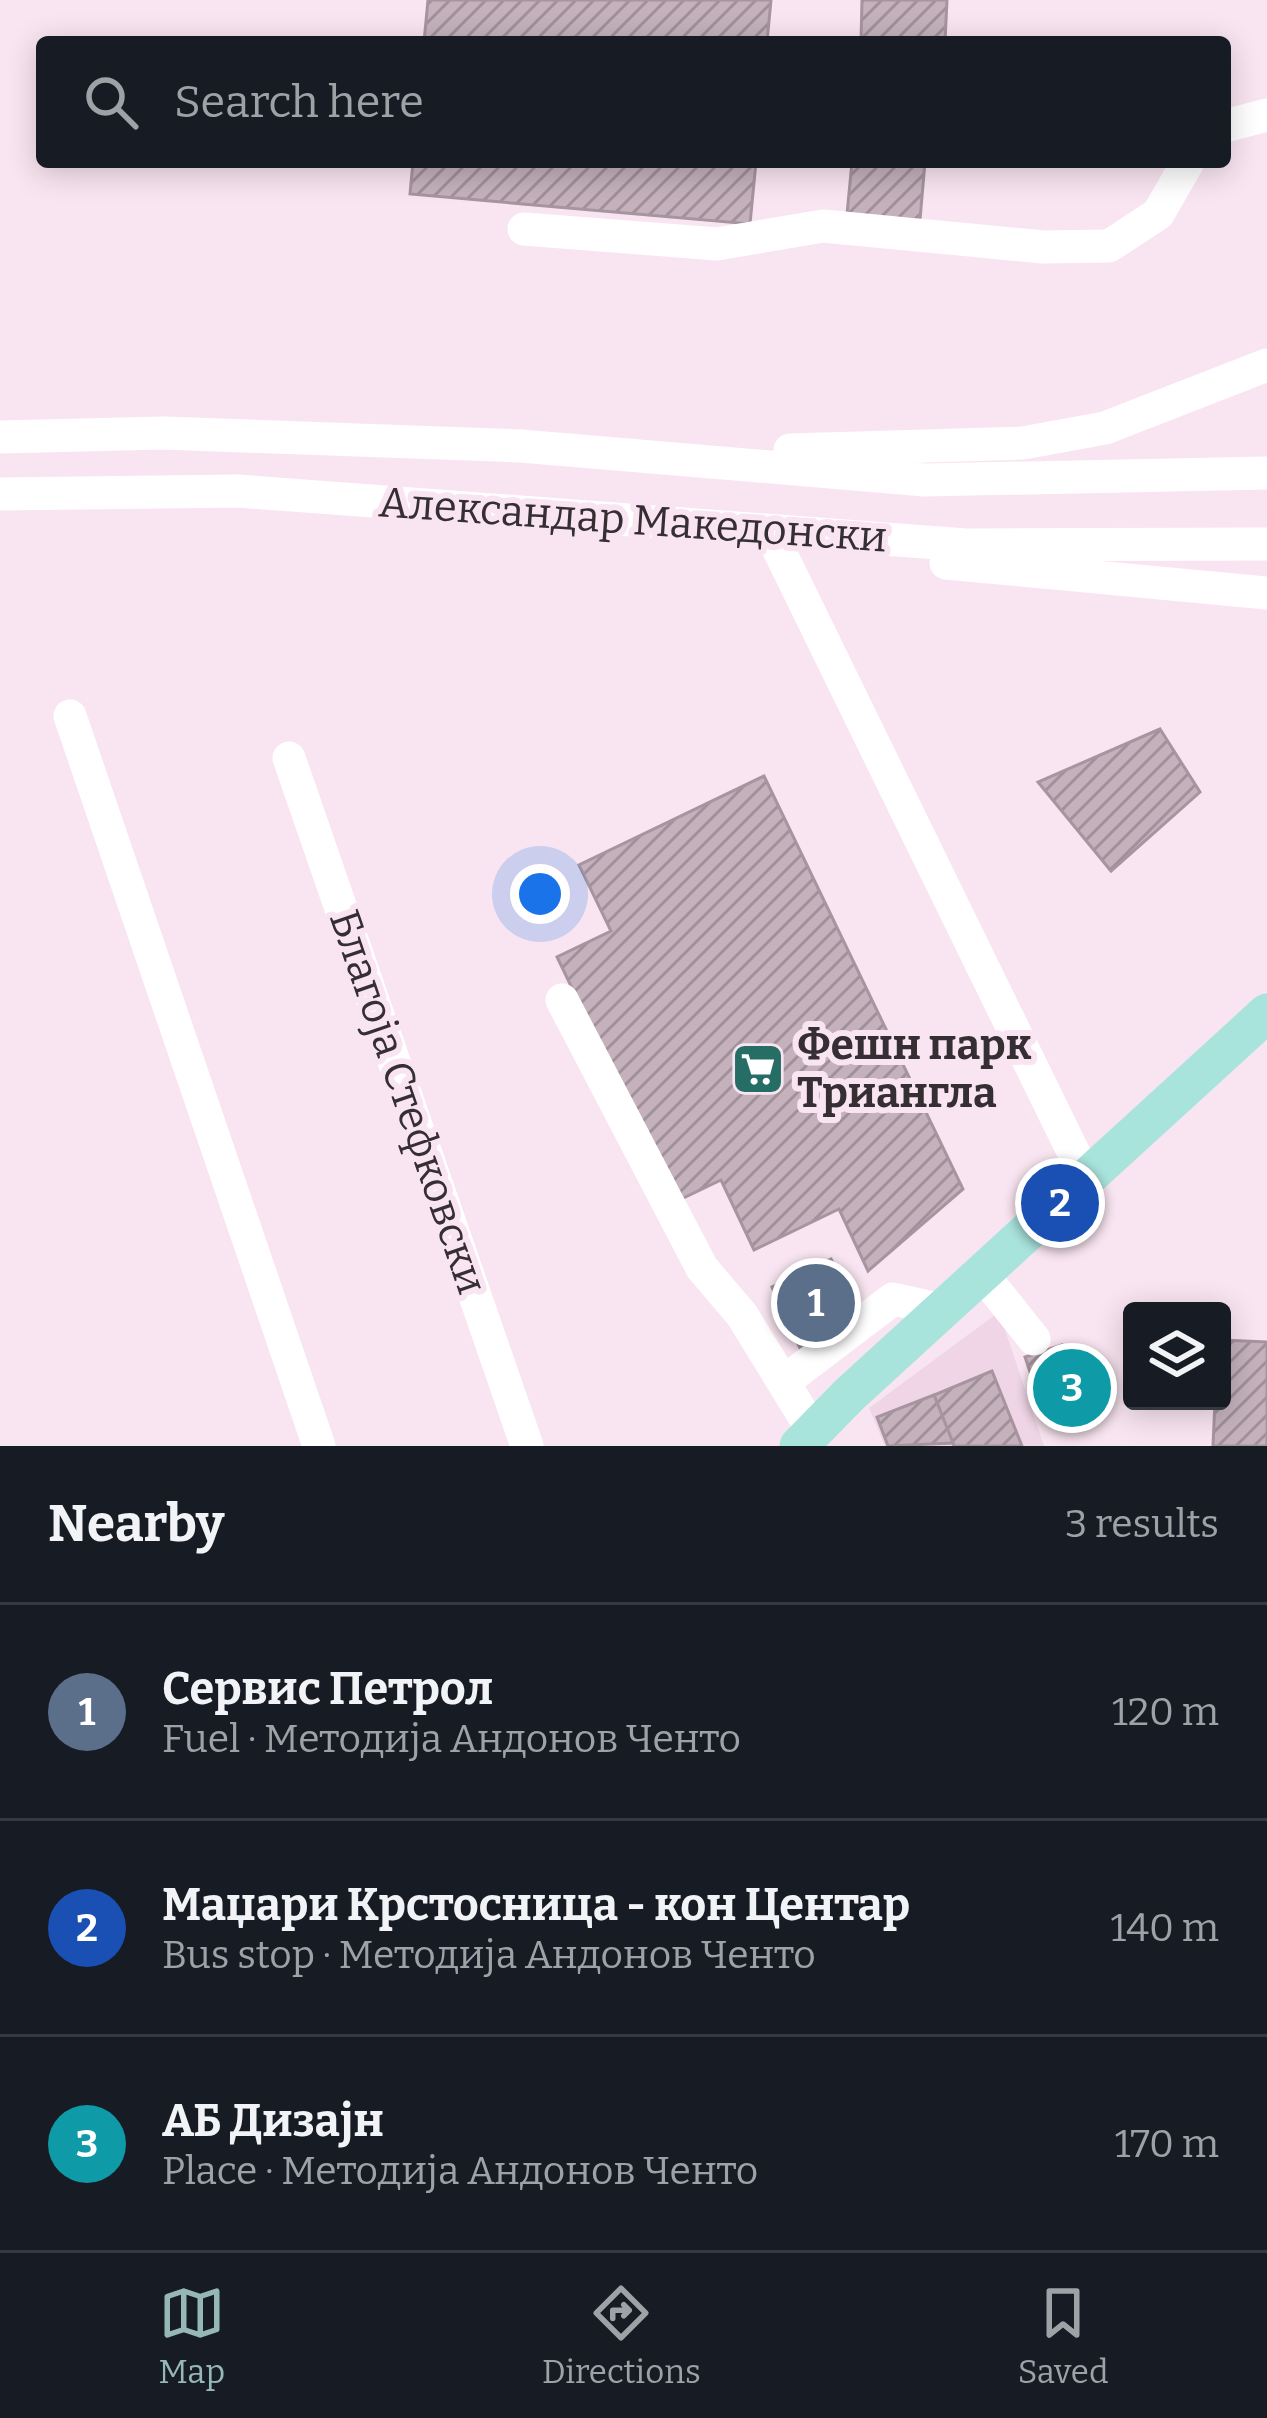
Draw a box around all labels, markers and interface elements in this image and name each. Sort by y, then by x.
search box [36,36,1231,168]
icon: search [78,69,144,135]
text: Search here [174,75,424,129]
street label: Александар Македонски [377,477,889,563]
your location [510,864,570,924]
street label: Благоја Стефковски [319,904,497,1300]
place label: Фешн парк Триангла [797,1020,1032,1118]
supermarket icon: Фешн парк Триангла [730,1041,786,1097]
pin: 2 [1021,1158,1099,1248]
pin: 1 [777,1258,855,1348]
map controls [1123,1302,1231,1410]
button: layers [1123,1302,1231,1410]
pin: 3 [1033,1343,1111,1433]
text: Nearby [48,1493,224,1555]
text: 3 results [1065,1501,1219,1547]
text: Сервис Петрол [162,1662,493,1716]
text: 1 [79,1689,95,1735]
text: 120 m [1112,1689,1219,1735]
text: Fuel · Методија Андонов Ченто [162,1716,741,1762]
text: Маџари Крстосница - кон Центар [162,1878,910,1932]
text: 2 [76,1905,98,1951]
text: 140 m [1110,1905,1219,1951]
text: Bus stop · Методија Андонов Ченто [162,1932,816,1978]
text: АБ Дизајн [162,2094,384,2148]
text: 3 [76,2121,98,2167]
text: 170 m [1115,2121,1219,2167]
text: Place · Методија Андонов Ченто [162,2148,758,2194]
tab: Map [159,2280,225,2392]
tab: Directions [542,2280,701,2392]
tab: Saved [1018,2280,1108,2392]

